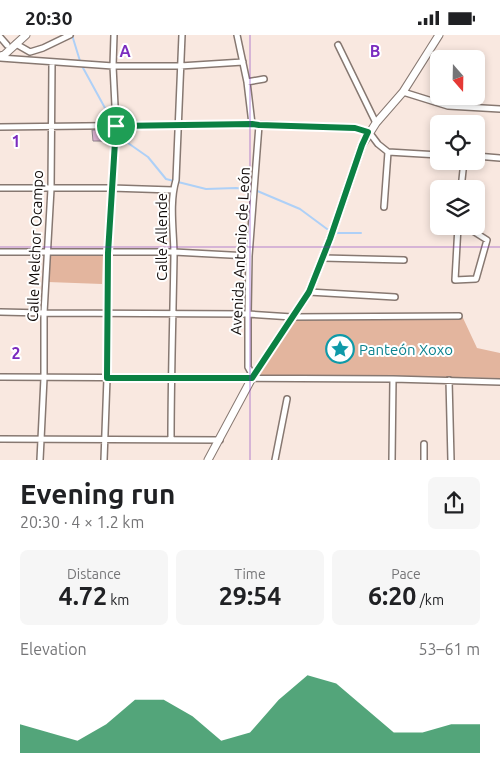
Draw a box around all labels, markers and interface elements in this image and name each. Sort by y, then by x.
text: 20:30 [25,7,73,29]
text: A [119,42,131,60]
text: B [370,42,380,60]
north arrow [430,50,485,105]
map controls [430,50,485,235]
pin [95,105,137,147]
icon: arrive [102,112,130,140]
button: locate [430,115,485,170]
text: 1 [11,132,21,150]
street label: Avenida Antonio de León [227,166,253,336]
street label: Calle Melchor Ocampo [24,170,46,322]
button: layers [430,180,485,235]
street label: Calle Allende [153,193,170,281]
place icon: Panteón Xoxo [325,334,355,364]
place label: Panteón Xoxo [359,341,453,358]
text: 2 [11,344,21,362]
button: share [428,477,480,529]
text: Evening run [20,478,175,509]
text: 20:30 · 4 × 1.2 km [20,513,144,531]
text: Distance [67,566,121,582]
text: Time [234,566,266,582]
text: Pace [391,566,421,582]
text: 4.72 [59,582,107,610]
text: 29:54 [219,582,281,610]
text: 6:20 [368,582,416,610]
text: km [107,592,129,608]
text: /km [416,592,444,608]
text: Elevation [20,640,87,658]
text: 53–61 m [418,640,480,658]

